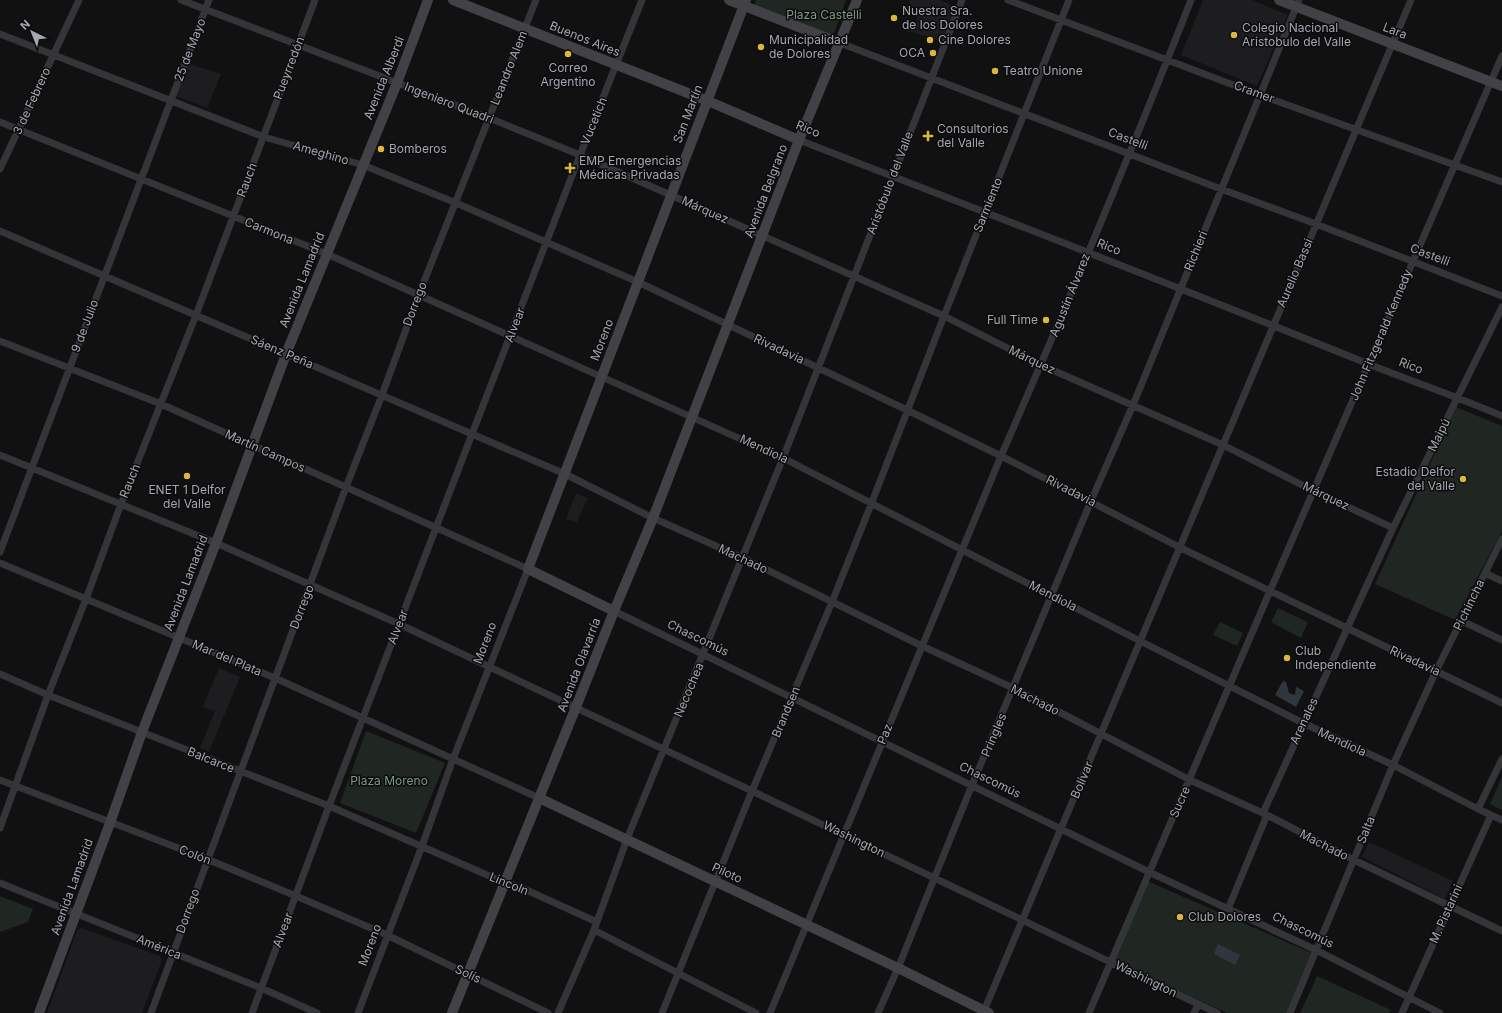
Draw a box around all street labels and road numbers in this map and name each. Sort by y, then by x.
street label: 25 de Mayo [171,16,209,84]
street label: Buenos Aires [548,18,623,60]
street label: Lara [1381,19,1409,42]
street label: Leandro Alem [487,29,530,107]
street label: Pueyrredón [270,34,307,101]
street label: Avenida Alberdi [360,34,407,122]
street label: 3 de Febrero [9,65,54,137]
street label: Cramer [1232,77,1277,106]
street label: Ingeniero Quadri [402,79,496,127]
street label: San Martín [670,83,705,145]
street label: Vucetich [577,95,610,147]
street label: Rico [794,117,822,140]
street label: Castelli [1106,124,1150,153]
street label: Aristóbulo del Valle [863,129,916,236]
street label: Ameghino [291,137,351,168]
street label: Avenida Belgrano [741,142,790,240]
street label: Rauch [233,161,260,199]
street label: Sarmiento [970,175,1005,234]
street label: Márquez [679,193,731,227]
street label: Carmona [242,214,296,247]
street label: Richieri [1181,228,1210,273]
street label: Avenida Lamadrid [276,230,328,330]
street label: Rico [1095,235,1123,258]
street label: Aurelio Bassi [1273,236,1316,309]
street label: Castelli [1408,240,1452,269]
street label: Agustín Álvarez [1046,251,1093,339]
street label: John Fitzgerald Kennedy [1346,267,1415,403]
street label: Dorrego [399,279,430,328]
street label: 9 de Julio [68,297,101,354]
street label: Alvear [501,305,528,344]
street label: Moreno [587,317,616,363]
street label: Rivadavia [751,330,807,367]
street label: Sáenz Peña [248,332,316,372]
street label: Márquez [1007,342,1058,377]
street label: Rico [1397,354,1425,377]
street label: Maipú [1424,416,1453,454]
street label: Martín Campos [223,426,308,475]
street label: Mendiola [737,431,791,466]
street label: Rauch [116,462,143,500]
street label: Rivadavia [1044,472,1099,510]
street label: Márquez [1301,478,1352,513]
street label: Avenida Lamadrid [160,533,211,633]
street label: Machado [716,541,770,577]
street label: Mendiola [1027,577,1080,614]
street label: Pichincha [1450,577,1487,633]
street label: Dorrego [286,582,317,631]
street label: Alvear [384,607,411,646]
street label: Avenida Olavarría [554,616,603,714]
street label: Chascomús [665,616,732,659]
street label: Moreno [470,620,499,666]
street label: Mar del Plata [190,636,264,679]
street label: Rivadavia [1387,642,1443,679]
street label: Necochea [670,660,707,719]
street label: Machado [1008,681,1062,718]
street label: Brandsen [768,684,803,740]
street label: Arenales [1286,695,1321,746]
street label: Pringles [978,711,1009,759]
street label: Paz [874,721,895,746]
street label: Mendiola [1315,724,1369,759]
street label: Balcarce [185,743,237,776]
street label: Chascomús [957,758,1024,801]
street label: Bolívar [1067,759,1096,801]
street label: Sucre [1166,784,1193,820]
street label: Salta [1353,814,1378,846]
street label: Washington [821,817,888,860]
street label: Machado [1297,826,1351,863]
street label: Avenida Lamadrid [47,837,96,937]
street label: Colón [177,842,213,867]
street label: Piloto [710,859,745,886]
street label: Lincoln [487,869,531,898]
street label: M. Pistarini [1426,882,1465,946]
street label: Dorrego [173,886,203,935]
street label: Chascomús [1270,908,1337,951]
street label: Alvear [269,910,296,949]
street label: Moreno [355,922,384,968]
street label: América [135,931,184,962]
street label: Washington [1113,957,1180,1000]
street label: Solís [453,961,484,986]

